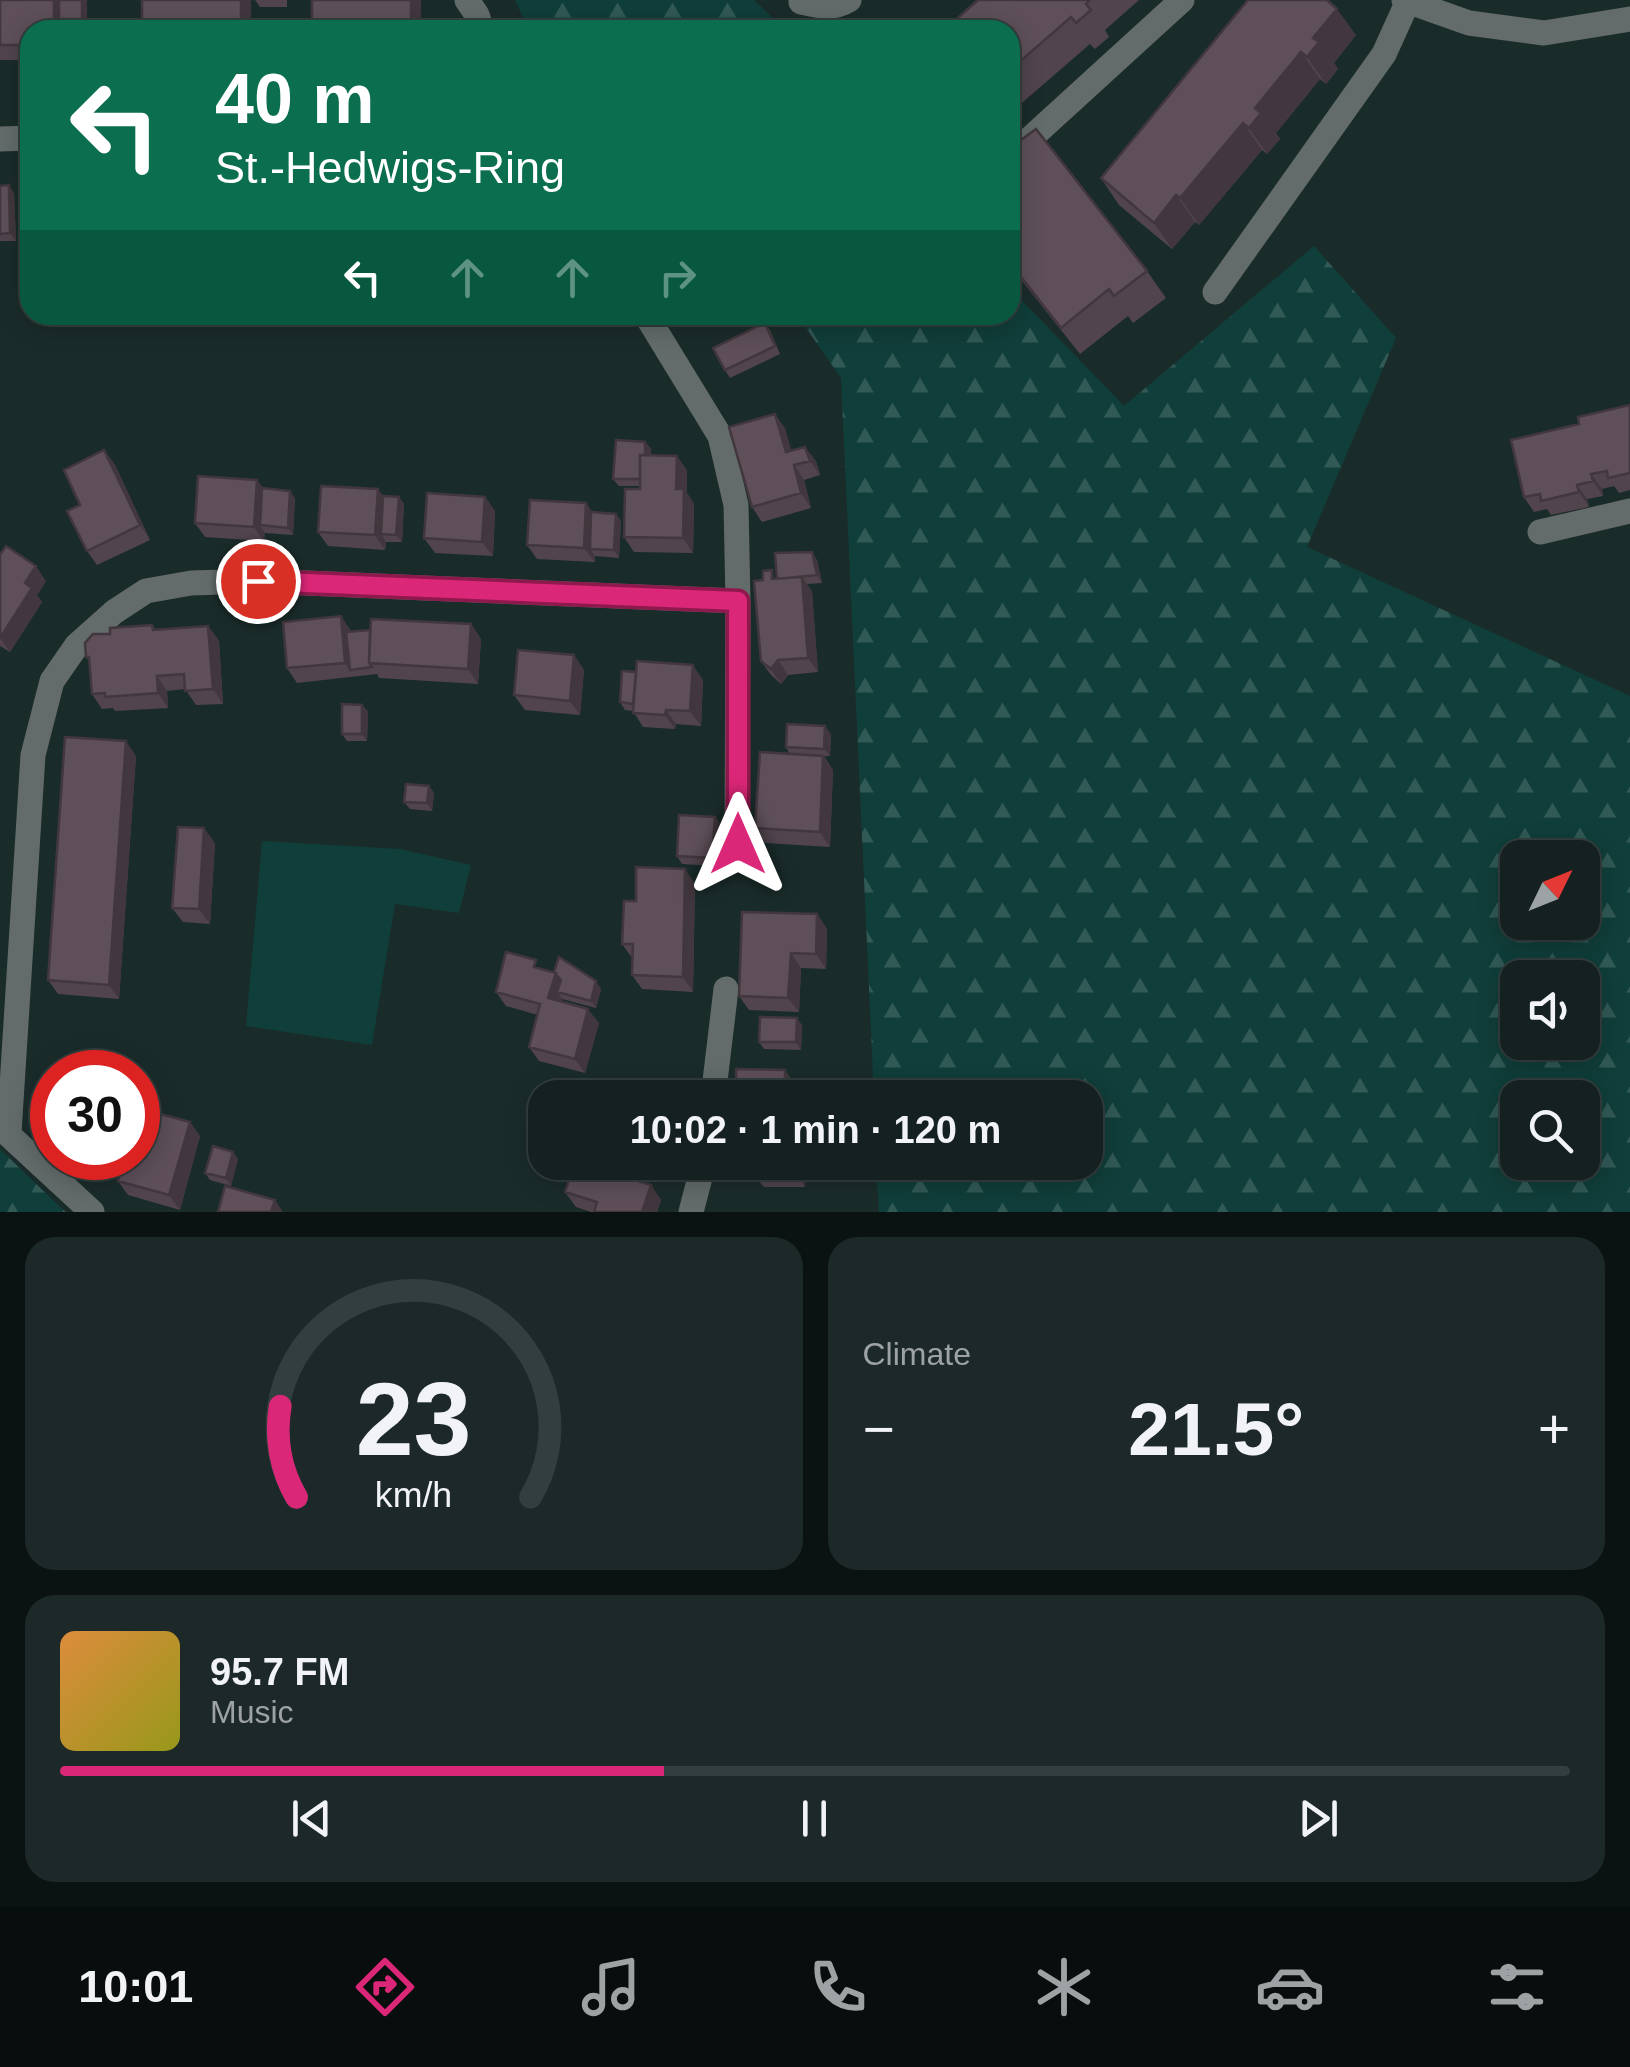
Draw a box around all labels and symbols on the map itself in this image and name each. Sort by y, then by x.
pin [216,539,301,624]
position arrow [686,792,790,896]
north arrow [1500,840,1600,940]
speed limit sign: 30 [30,1050,160,1180]

